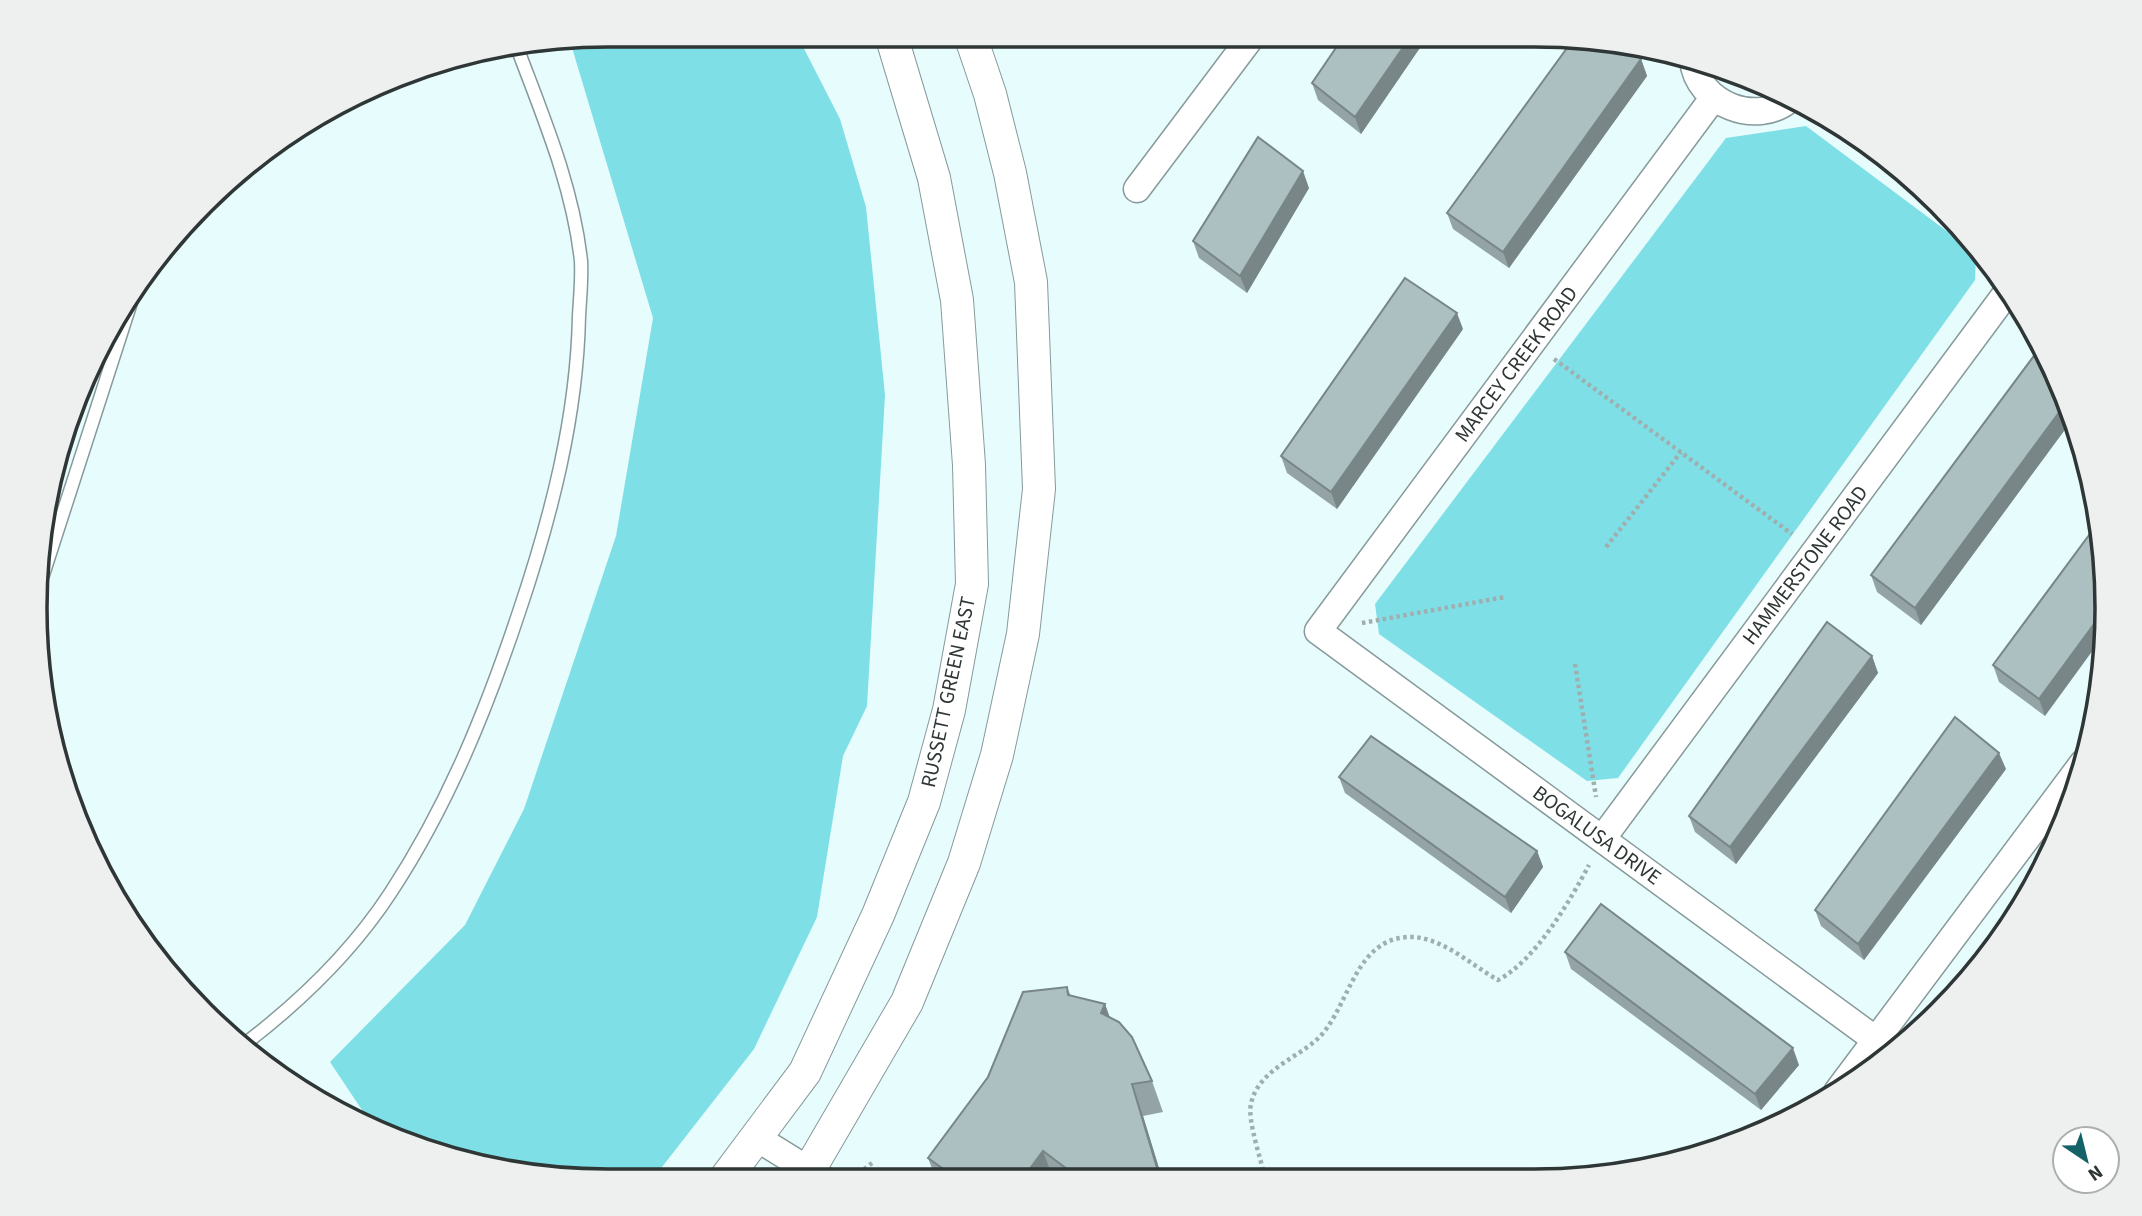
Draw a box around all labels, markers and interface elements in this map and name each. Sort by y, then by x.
street label: MARCEY CREEK ROAD [1447,280,1585,448]
street label: HAMMERSTONE ROAD [1735,479,1875,651]
street label: RUSSETT GREEN EAST [913,594,983,790]
street label: BOGALUSA DRIVE [1526,778,1668,892]
north arrow [2051,1125,2121,1195]
text: N [2082,1158,2108,1187]

